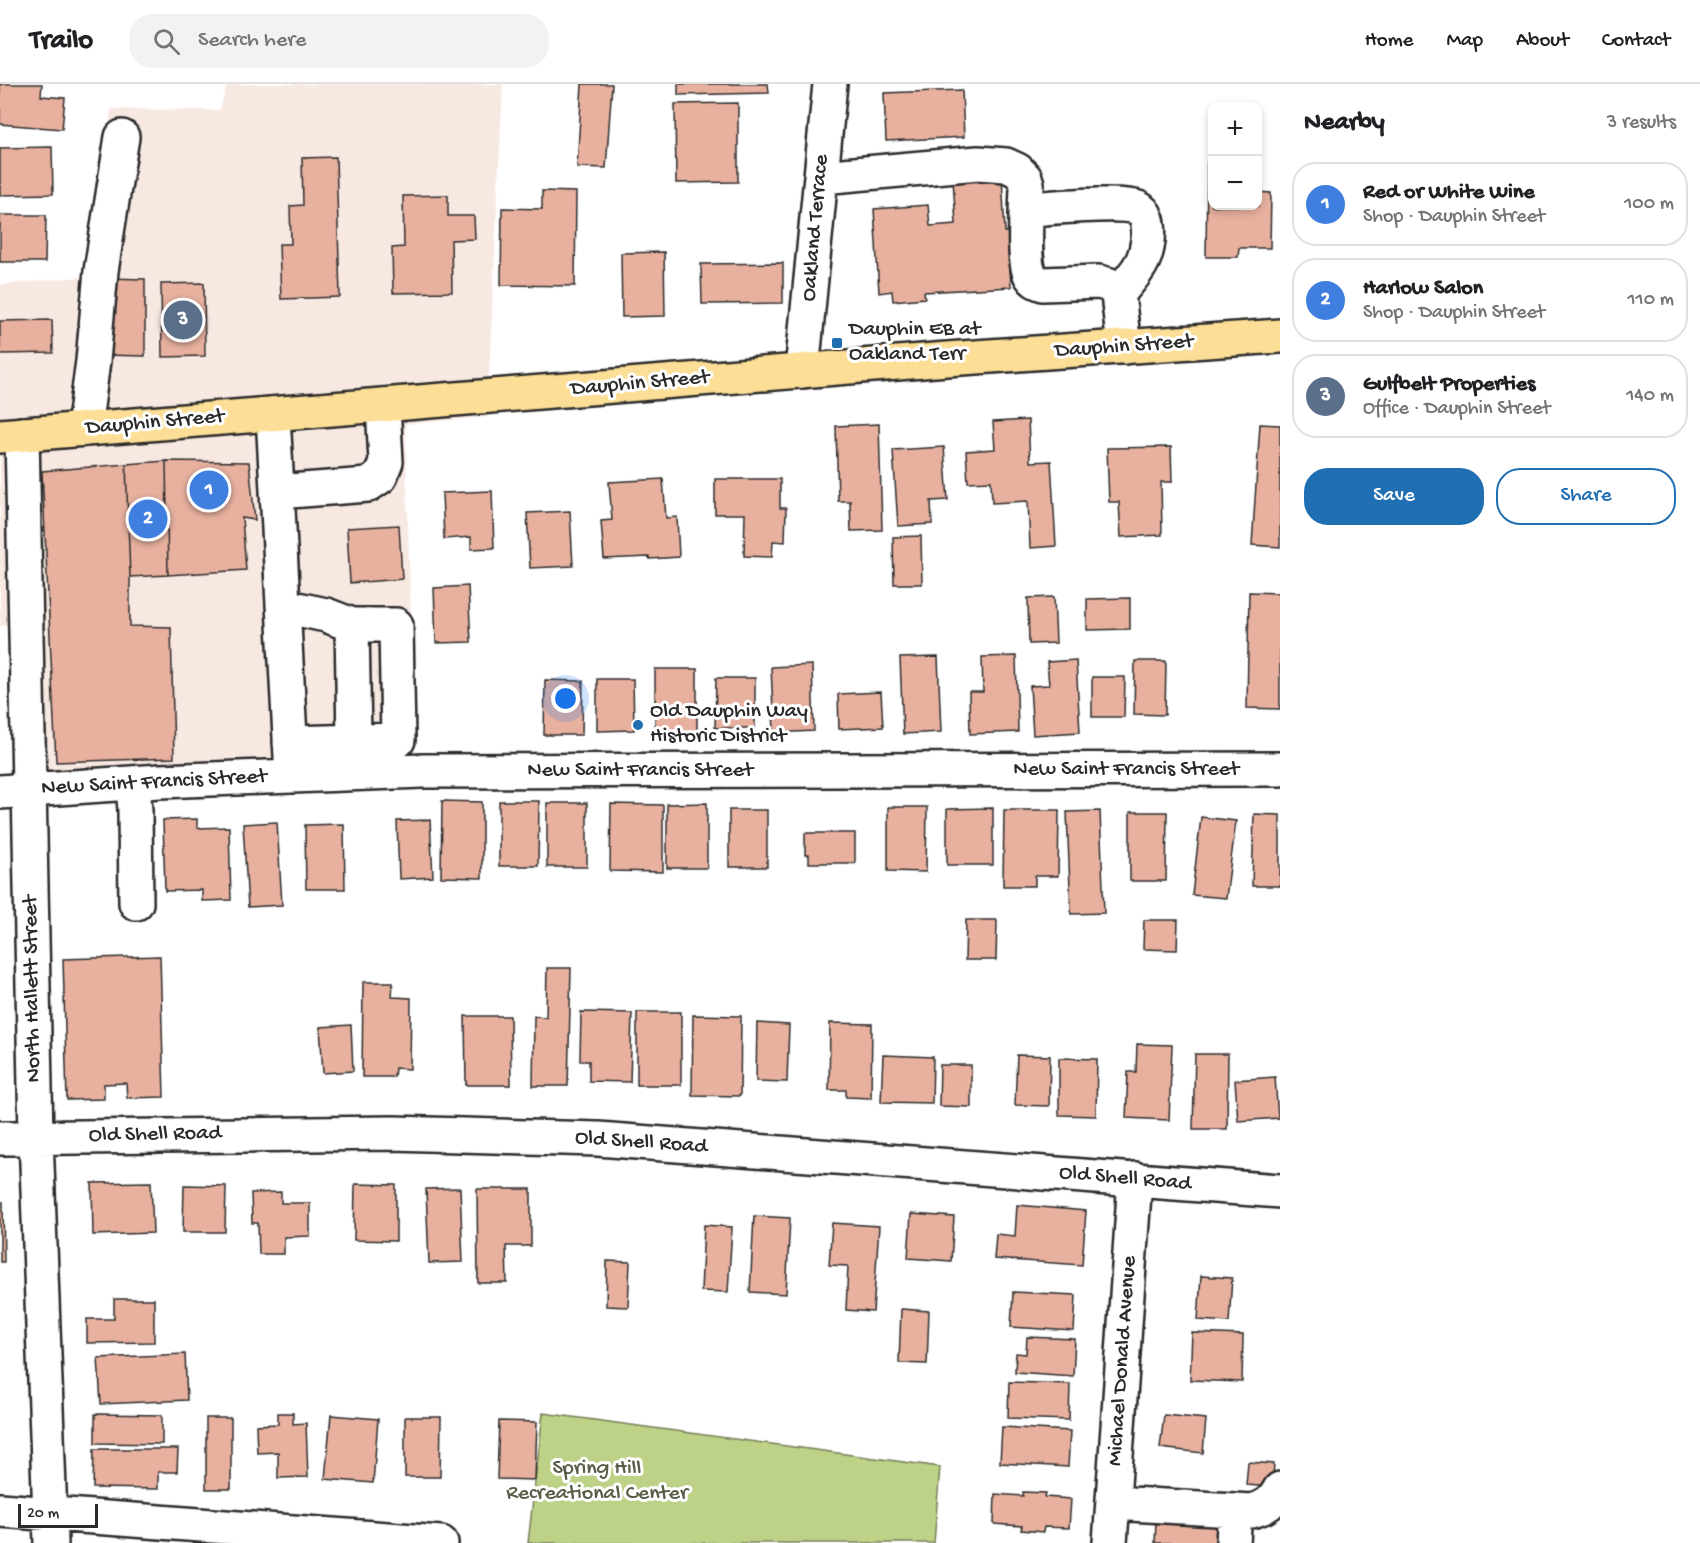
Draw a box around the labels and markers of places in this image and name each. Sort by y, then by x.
pin: 3 [164,298,202,342]
place label: Dauphin EB at Oakland Terr [847,317,982,368]
marker: Dauphin EB at Oakland Terr [830,336,844,350]
pin: 1 [190,468,228,512]
pin: 2 [128,496,168,542]
place label: Old Dauphin Way Historic District [650,699,808,750]
marker: Old Dauphin Way Historic District [631,718,645,732]

